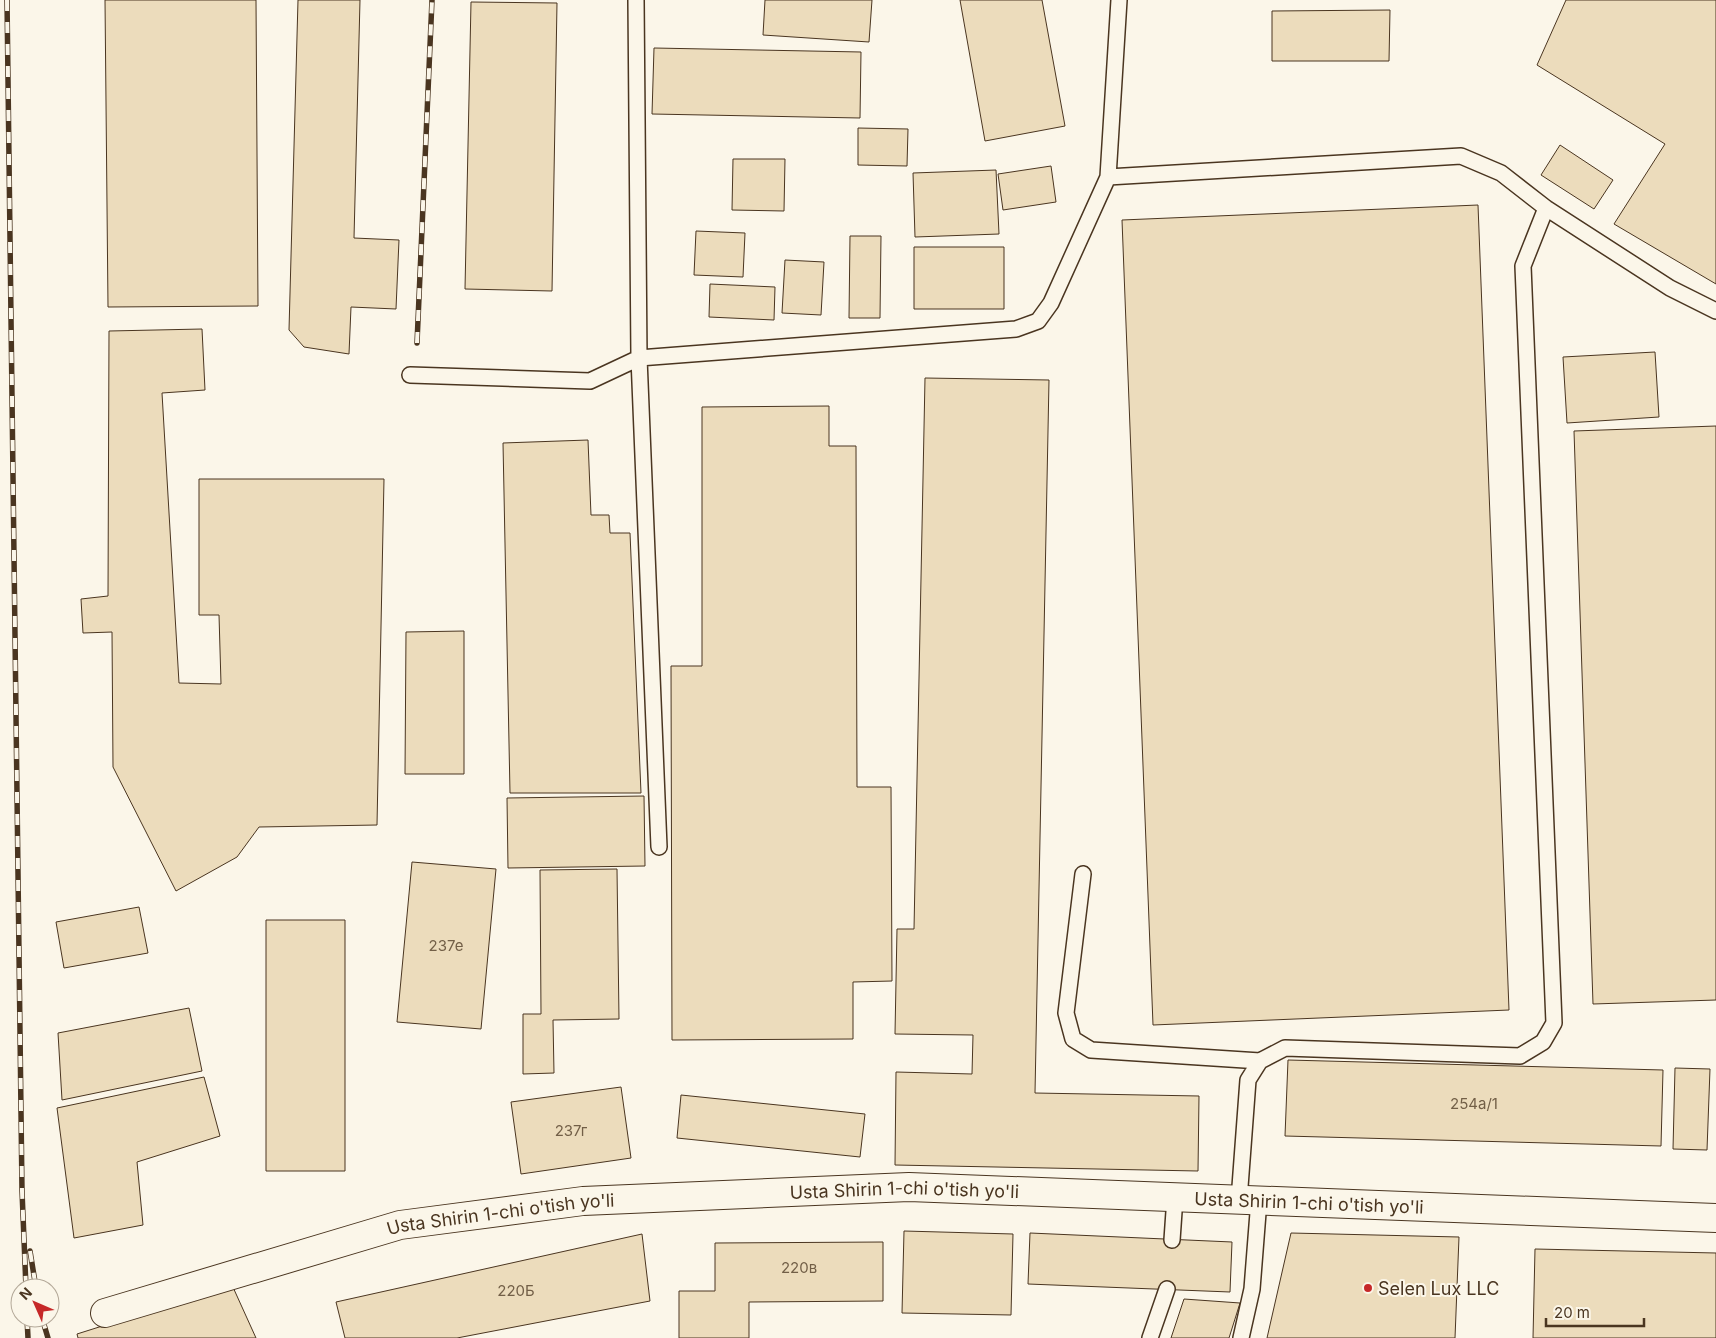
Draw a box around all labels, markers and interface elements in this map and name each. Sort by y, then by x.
house number: 237e [429,936,463,955]
house number: 254a/1 [1450,1094,1498,1113]
house number: 237г [555,1121,588,1140]
street label: Usta Shirin 1-chi o'tish yo'li [789,1176,1019,1203]
street label: Usta Shirin 1-chi o'tish yo'li [1194,1187,1424,1217]
street label: Usta Shirin 1-chi o'tish yo'li [384,1189,615,1239]
house number: 220в [781,1258,817,1277]
north arrow [10,1278,60,1328]
place label: Selen Lux LLC [1378,1278,1499,1299]
house number: 220Б [497,1281,535,1300]
marker: Selen Lux LLC [1362,1282,1374,1294]
text: N [16,1284,35,1303]
scale bar [1546,1296,1644,1328]
text: 20 m [1554,1303,1590,1322]

